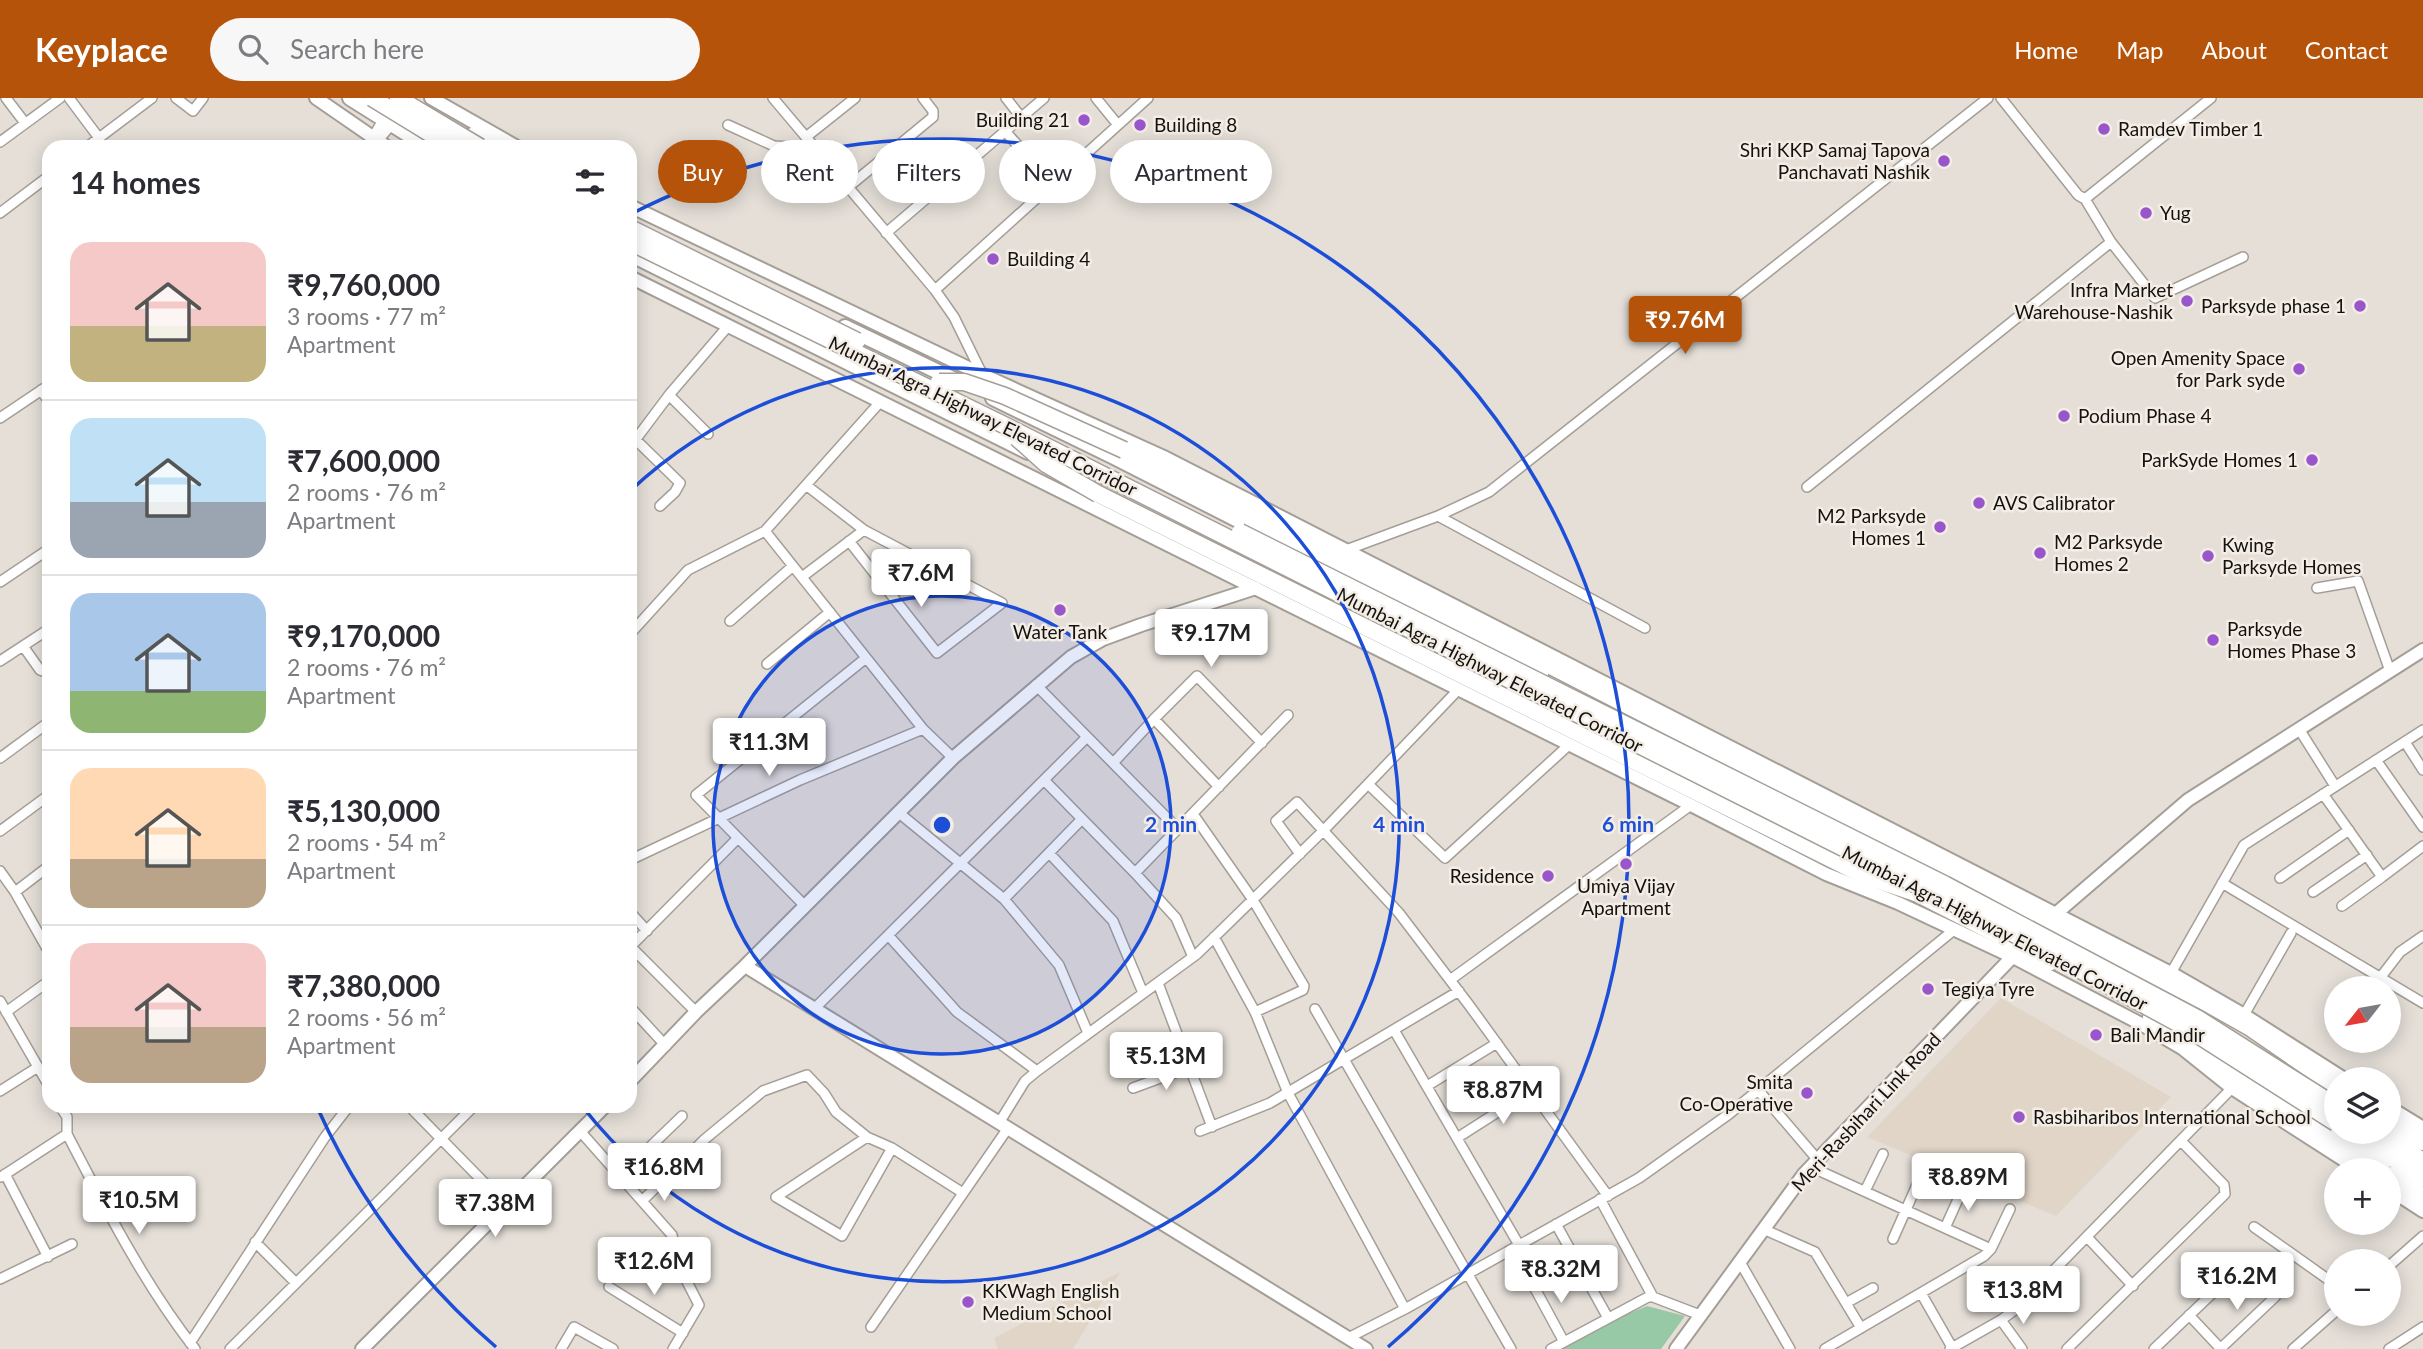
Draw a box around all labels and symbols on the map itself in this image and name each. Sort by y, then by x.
place label: Building 21 [976,108,1070,131]
marker: Building 21 [1076,112,1092,128]
place label: Building 8 [1154,113,1237,136]
marker: Building 8 [1132,117,1148,133]
place label: Ramdev Timber 1 [2118,117,2263,140]
marker: Ramdev Timber 1 [2096,121,2112,137]
place label: Shri KKP Samaj Tapova Panchavati Nashik [1740,138,1930,183]
marker: Shri KKP Samaj Tapova Panchavati Nashik [1936,153,1952,169]
place label: Yug [2160,201,2191,224]
marker: Yug [2138,205,2154,221]
place label: Building 4 [1007,247,1090,270]
marker: Building 4 [985,251,1001,267]
place label: Infra Market Warehouse-Nashik [2014,278,2173,323]
marker: Infra Market Warehouse-Nashik [2179,293,2195,309]
place label: Parksyde phase 1 [2201,294,2346,317]
pin: ₹9.76M [1628,296,1742,356]
marker: Parksyde phase 1 [2352,298,2368,314]
street label: Mumbai Agra Highway Elevated Corridor [825,331,1141,501]
place label: Open Amenity Space for Park syde [2111,346,2285,391]
marker: Open Amenity Space for Park syde [2291,361,2307,377]
place label: Podium Phase 4 [2078,404,2212,427]
marker: Podium Phase 4 [2056,408,2072,424]
place label: ParkSyde Homes 1 [2141,448,2298,471]
marker: ParkSyde Homes 1 [2304,452,2320,468]
place label: AVS Calibrator [1993,491,2115,514]
marker: AVS Calibrator [1971,495,1987,511]
place label: M2 Parksyde Homes 1 [1817,504,1926,549]
marker: M2 Parksyde Homes 1 [1932,519,1948,535]
place label: M2 Parksyde Homes 2 [2054,530,2163,575]
place label: Kwing Parksyde Homes [2222,533,2361,578]
marker: M2 Parksyde Homes 2 [2032,545,2048,561]
marker: Kwing Parksyde Homes [2200,548,2216,564]
pin: ₹7.6M [872,550,970,609]
street label: Mumbai Agra Highway Elevated Corridor [1333,582,1647,757]
marker: Water Tank [1052,602,1068,618]
pin: ₹9.17M [1154,610,1268,669]
place label: Parksyde Homes Phase 3 [2227,617,2356,662]
place label: Water Tank [1013,620,1107,643]
marker: Parksyde Homes Phase 3 [2205,632,2221,648]
pin: ₹11.3M [712,718,826,778]
text: 2 min [1145,811,1197,836]
text: 4 min [1373,811,1425,836]
text: 6 min [1602,811,1654,836]
centre of rings [930,813,954,837]
street label: Mumbai Agra Highway Elevated Corridor [1838,840,2152,1015]
marker: Umiya Vijay Apartment [1618,856,1634,872]
place label: Residence [1450,864,1534,887]
marker: Residence [1540,868,1556,884]
place label: Umiya Vijay Apartment [1577,874,1675,919]
north arrow [2324,976,2401,1054]
place label: Tegiya Tyre [1942,977,2035,1000]
marker: Tegiya Tyre [1920,981,1936,997]
place label: Bali Mandir [2110,1023,2205,1046]
marker: Bali Mandir [2088,1027,2104,1043]
street label: Meri-Rasbihari Link Road [1786,1028,1945,1196]
pin: ₹5.13M [1109,1032,1223,1092]
pin: ₹8.87M [1446,1066,1560,1126]
place label: Smita Co-Operative [1680,1070,1793,1115]
marker: Smita Co-Operative [1799,1085,1815,1101]
place label: Rasbiharibos International School [2033,1105,2311,1128]
marker: Rasbiharibos International School [2011,1109,2027,1125]
pin: ₹16.8M [607,1144,721,1203]
pin: ₹8.89M [1911,1154,2025,1213]
pin: ₹10.5M [82,1176,196,1236]
pin: ₹7.38M [438,1180,552,1239]
pin: ₹12.6M [597,1238,711,1297]
pin: ₹8.32M [1504,1246,1618,1305]
pin: ₹16.2M [2180,1252,2294,1312]
pin: ₹13.8M [1966,1266,2080,1326]
place label: KKWagh English Medium School [982,1279,1120,1324]
marker: KKWagh English Medium School [960,1294,976,1310]

